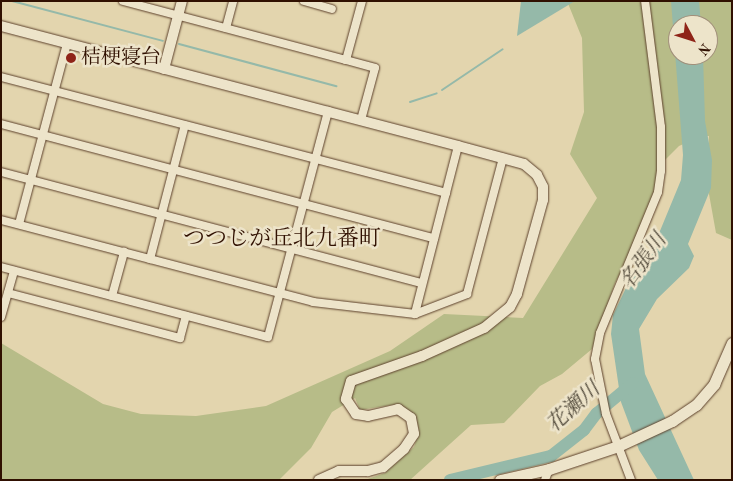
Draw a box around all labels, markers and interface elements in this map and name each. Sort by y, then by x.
north arrow [668,15,718,65]
text: N [695,40,713,58]
place label: 桔梗寝台 [81,46,161,70]
marker: 桔梗寝台 [65,52,77,64]
district label: つつじが丘北九番町 [183,227,381,253]
water label: 名張川 [615,229,673,295]
water label: 花瀬川 [542,378,606,438]

